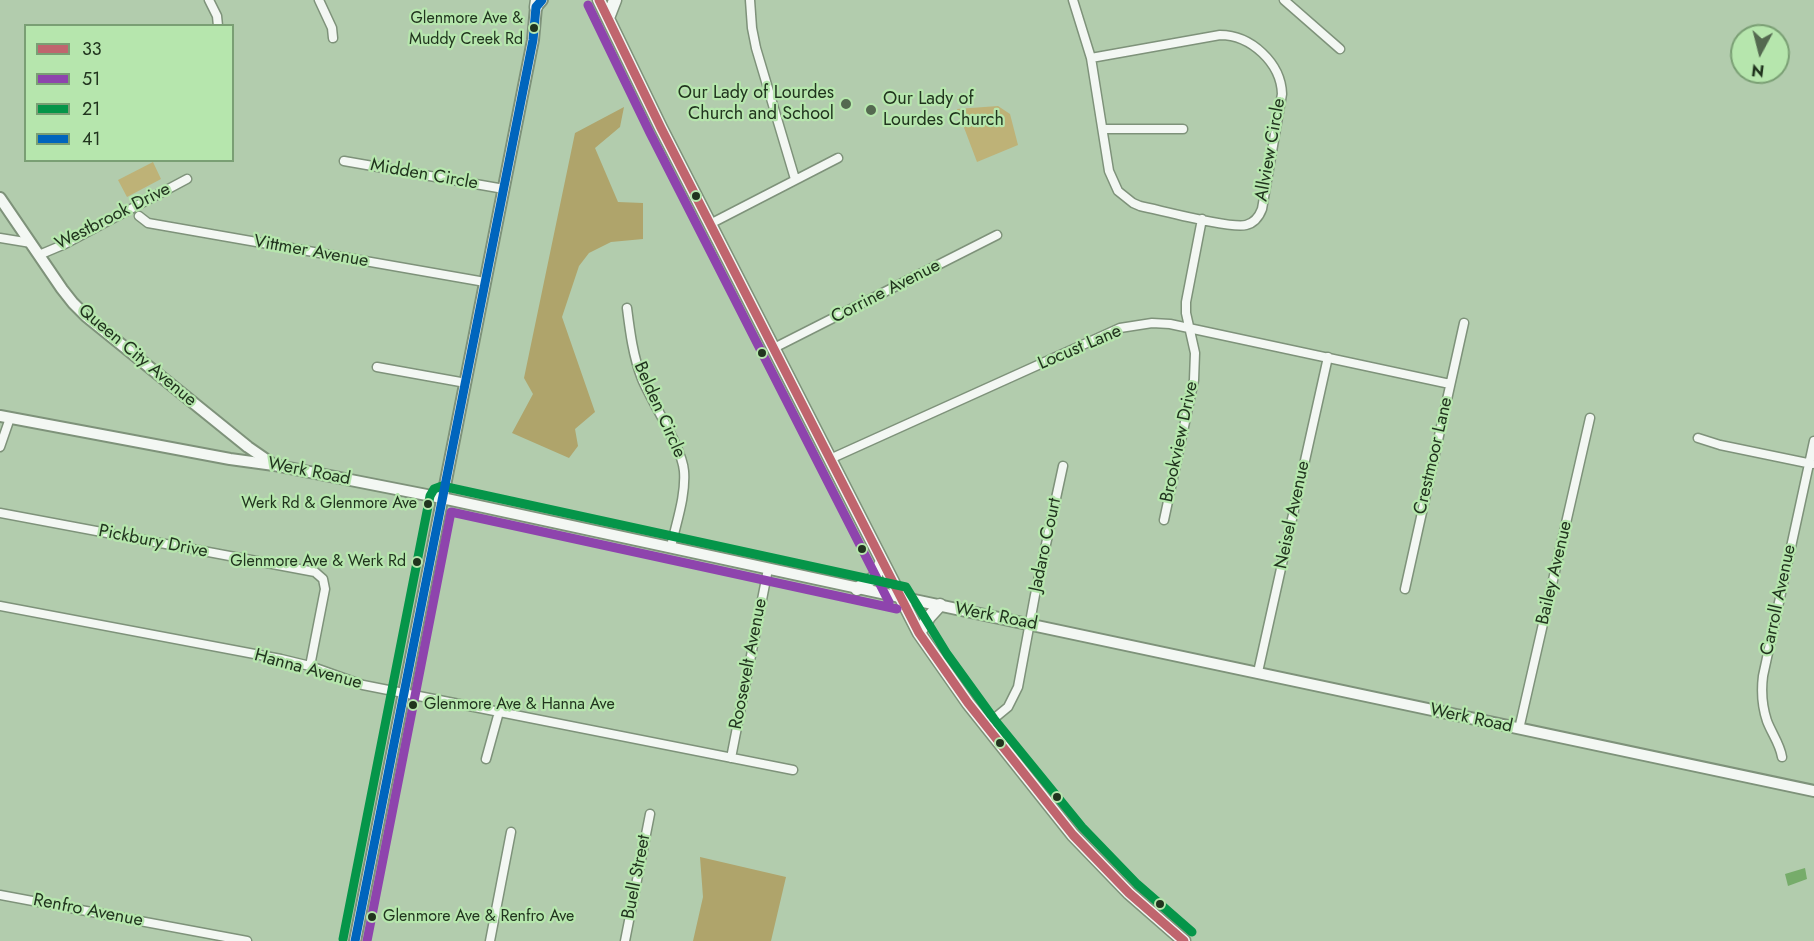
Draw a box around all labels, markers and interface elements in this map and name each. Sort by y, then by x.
place label: Glenmore Ave & Muddy Creek Rd [409,9,523,47]
marker: Glenmore Ave & Muddy Creek Rd [528,22,540,34]
legend [24,24,234,162]
north arrow [1730,24,1790,84]
text: 33 [82,36,102,62]
text: N [1750,58,1766,83]
text: 51 [82,66,100,92]
place label: Our Lady of Lourdes Church and School [678,83,834,125]
place label: Our Lady of Lourdes Church [883,89,1004,132]
text: 21 [82,96,100,122]
marker: Our Lady of Lourdes Church and School [839,97,853,111]
street label: Allview Circle [1251,97,1291,203]
marker: Our Lady of Lourdes Church [864,103,878,117]
text: 41 [82,126,101,152]
street label: Midden Circle [369,155,479,195]
street label: Westbrook Drive [52,179,174,255]
unlabelled marker [690,190,702,202]
street label: Vittmer Avenue [252,231,370,273]
street label: Corrine Avenue [828,255,944,329]
street label: Queen City Avenue [73,300,201,412]
street label: Locust Lane [1035,321,1125,375]
unlabelled marker [756,347,768,359]
street label: Belden Circle [628,359,690,461]
street label: Brookview Drive [1157,380,1203,504]
street label: Crestmoor Lane [1410,395,1458,517]
street label: Werk Road [266,453,352,491]
street label: Neisel Avenue [1271,459,1315,571]
place label: Werk Rd & Glenmore Ave [241,494,417,514]
street label: Jadaro Court [1026,496,1066,594]
marker: Werk Rd & Glenmore Ave [422,498,434,510]
street label: Bailey Avenue [1533,519,1577,627]
street label: Pickbury Drive [97,521,209,563]
unlabelled marker [856,543,868,555]
street label: Carroll Avenue [1757,543,1801,657]
place label: Glenmore Ave & Werk Rd [230,552,406,572]
marker: Glenmore Ave & Werk Rd [411,556,423,568]
street label: Roosevelt Avenue [726,597,772,731]
street label: Werk Road [953,598,1039,636]
street label: Hanna Avenue [252,645,364,695]
place label: Glenmore Ave & Hanna Ave [424,695,615,715]
marker: Glenmore Ave & Hanna Ave [407,699,419,711]
street label: Werk Road [1428,700,1514,738]
unlabelled marker [994,737,1006,749]
unlabelled marker [1051,791,1063,803]
street label: Buell Street [618,833,656,921]
street label: Renfro Avenue [31,890,145,932]
unlabelled marker [1154,898,1166,910]
place label: Glenmore Ave & Renfro Ave [383,907,574,927]
marker: Glenmore Ave & Renfro Ave [366,911,378,923]

